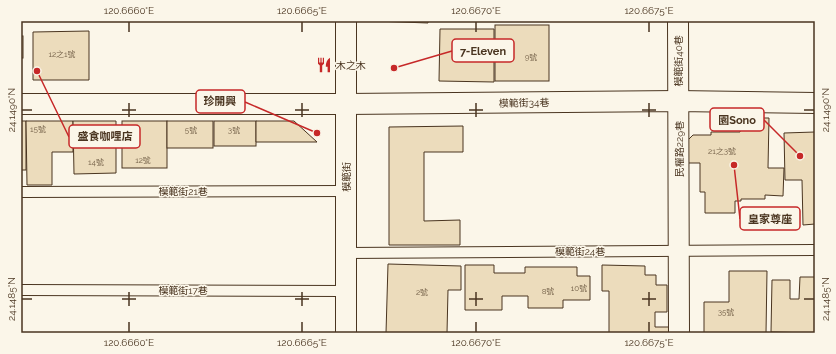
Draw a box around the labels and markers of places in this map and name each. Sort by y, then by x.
callout: 7-Eleven [452,39,514,62]
restaurant icon: 木之木 [315,56,333,74]
place label: 木之木 [336,60,366,71]
callout: 珍開興 [196,90,245,113]
callout: 園Sono [710,108,764,131]
callout: 盛食咖哩店 [69,125,140,148]
callout: 皇家尊座 [740,207,800,230]

